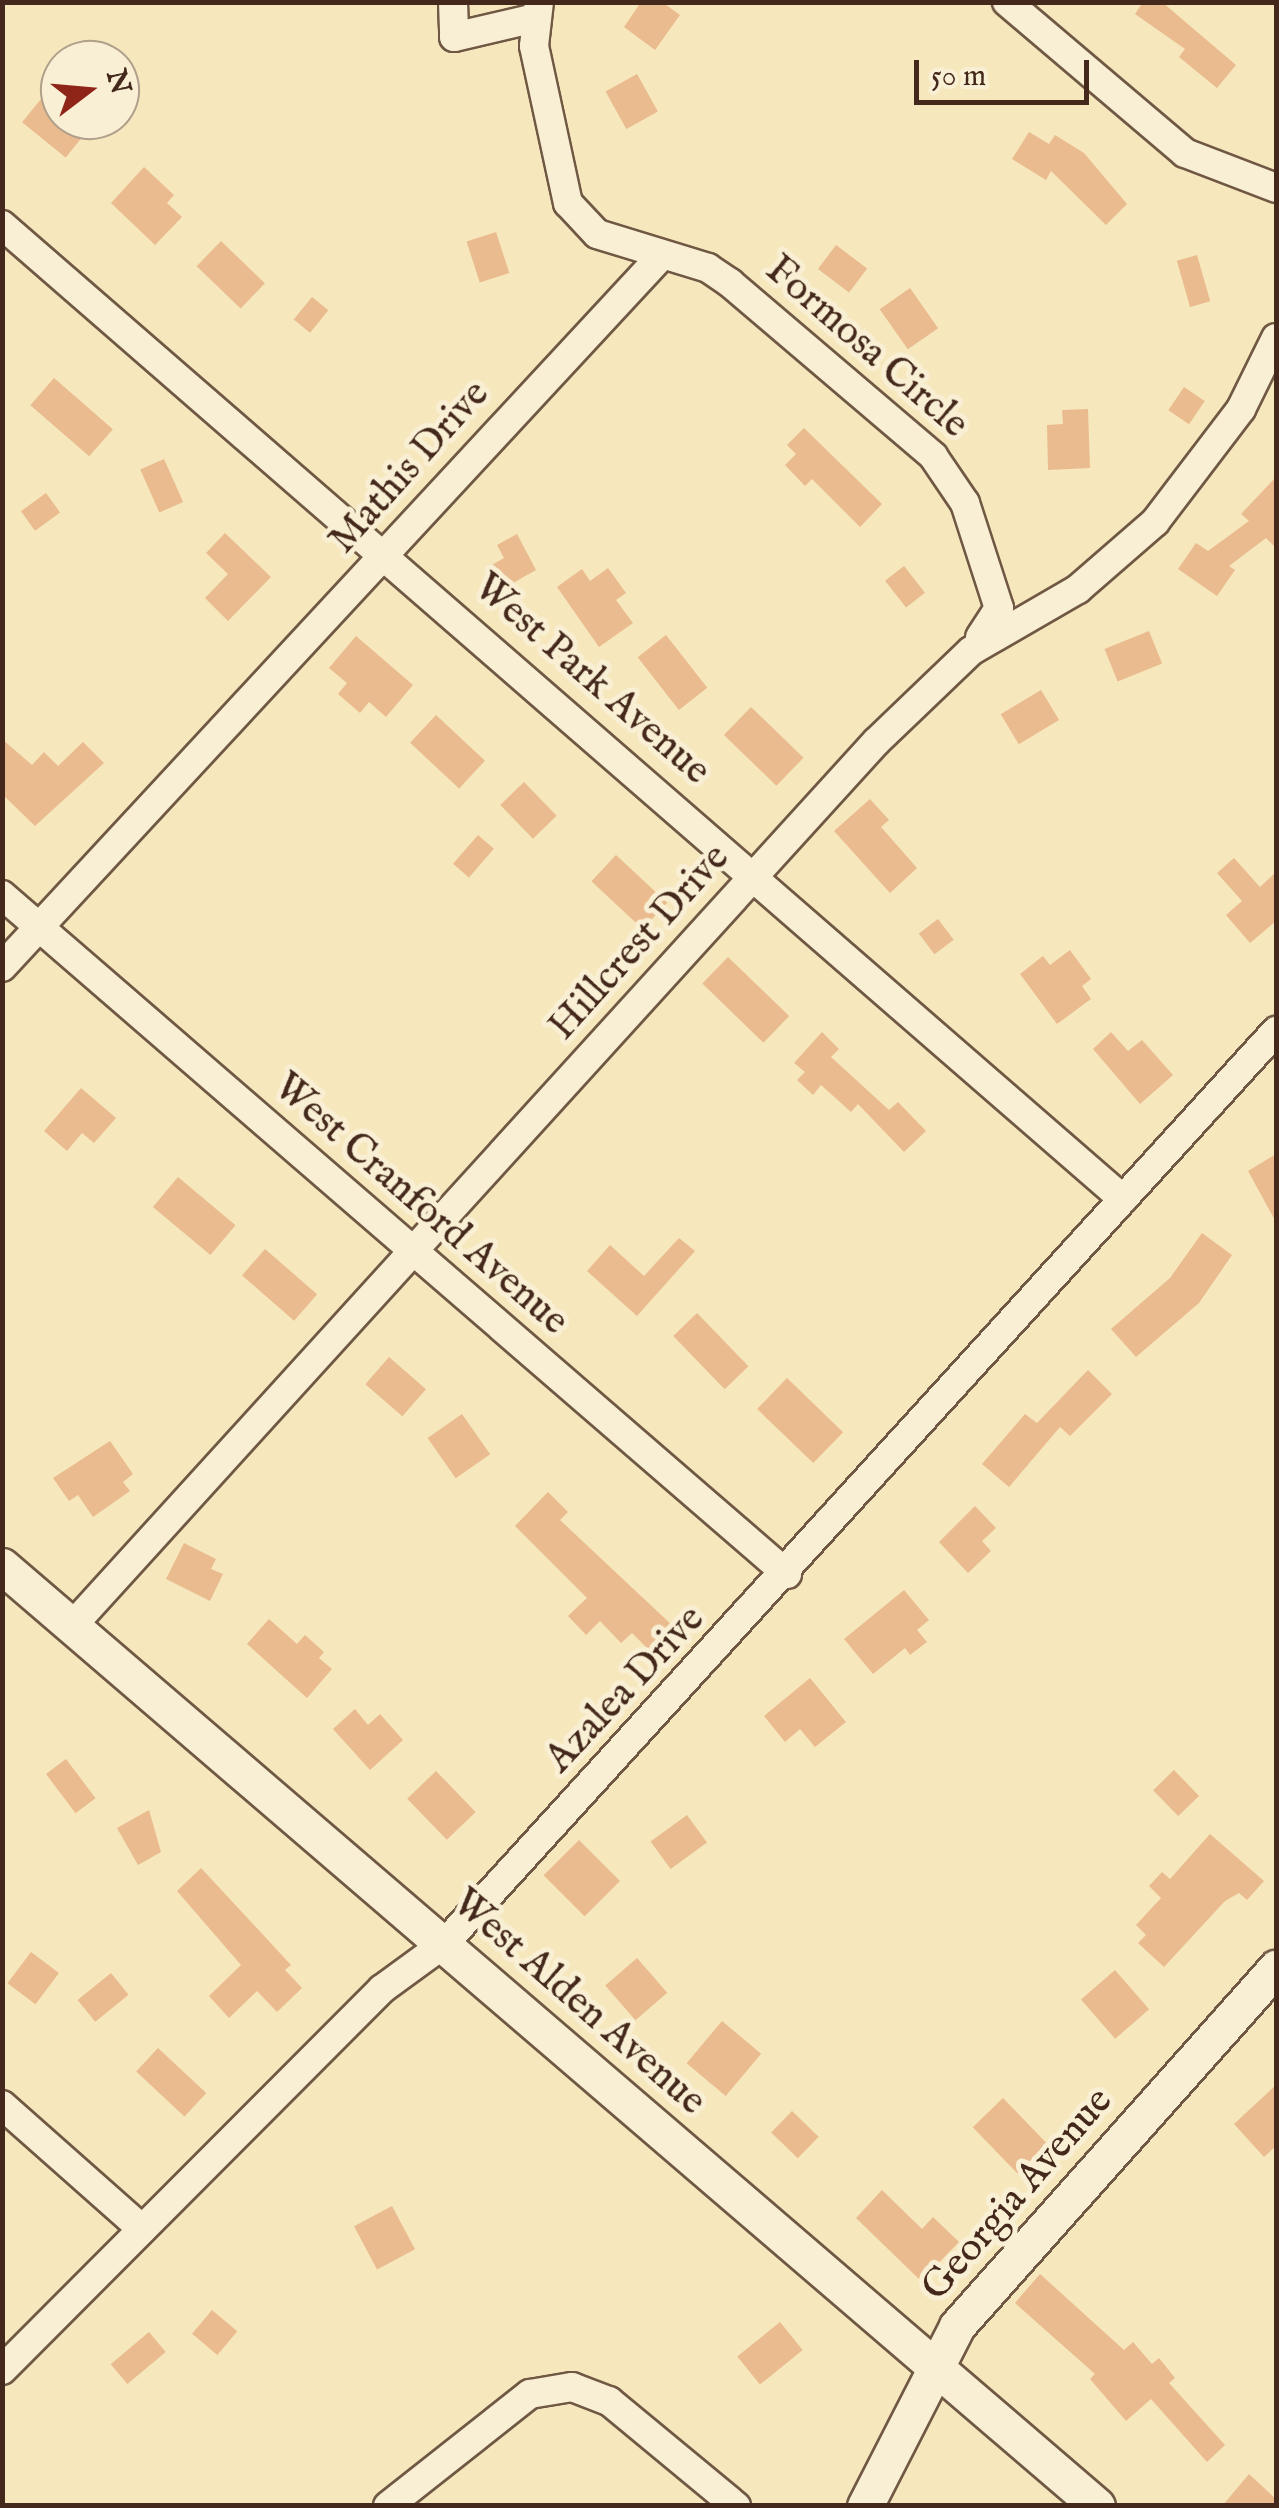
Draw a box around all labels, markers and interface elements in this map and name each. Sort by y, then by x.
north arrow [40,40,140,140]
scale bar [919,40,1094,102]
text: 50 m [931,58,986,96]
text: N [97,66,138,99]
street label: Formosa Circle [755,247,977,449]
street label: Mathis Drive [320,371,500,565]
street label: West Park Avenue [463,564,719,796]
street label: Hillcrest Drive [540,835,740,1051]
street label: West Cranford Avenue [263,1064,577,1346]
street label: Azalea Drive [536,1596,716,1784]
street label: West Alden Avenue [441,1880,715,2126]
street label: Georgia Avenue [912,2079,1124,2311]

